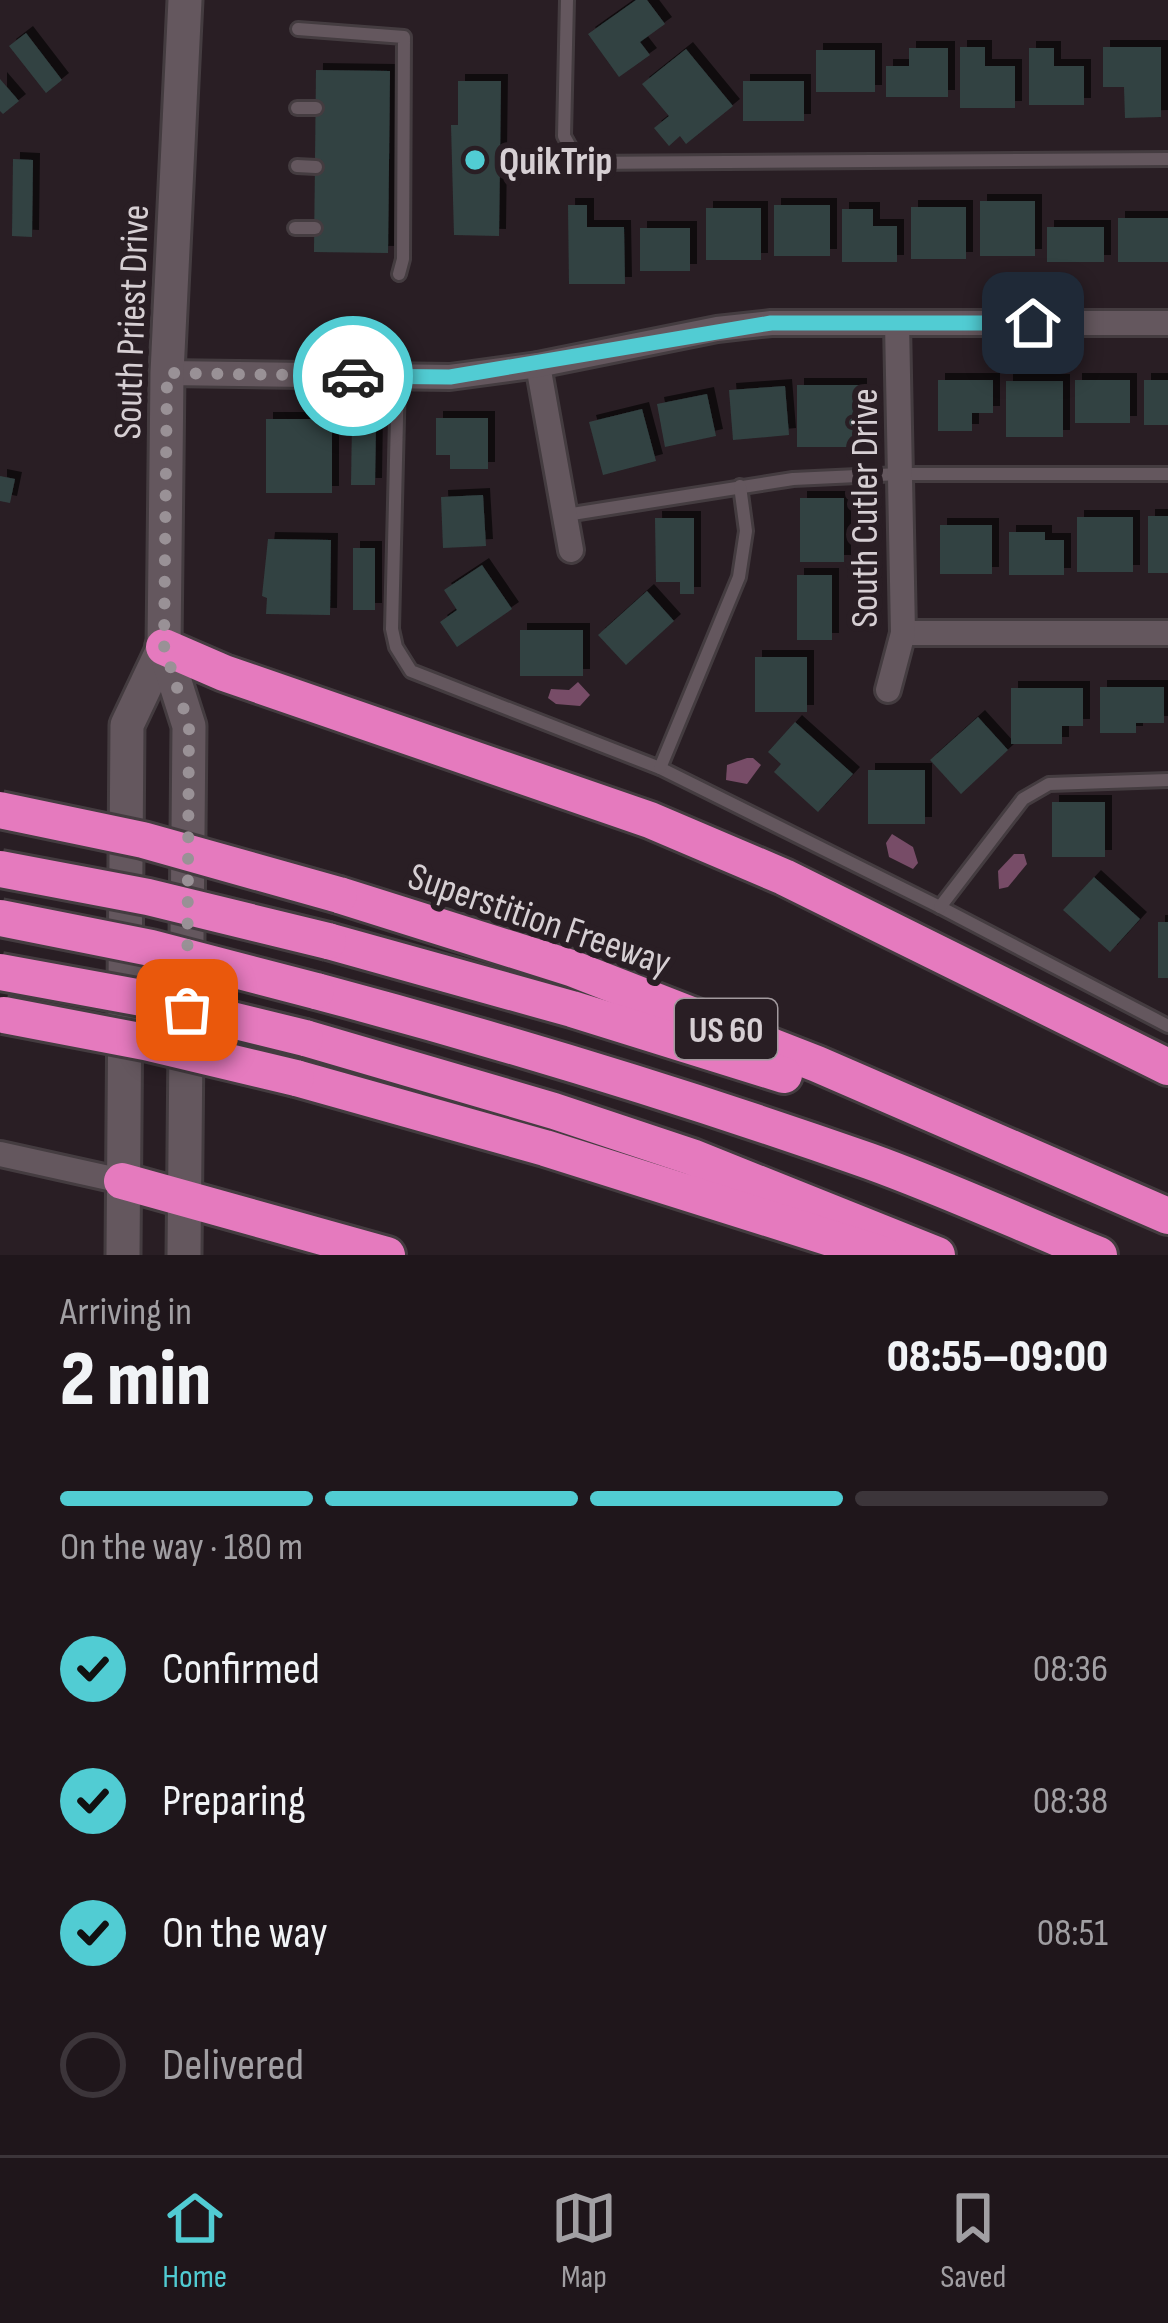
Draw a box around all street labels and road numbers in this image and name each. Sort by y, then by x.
street label: South Priest Drive [105,204,160,440]
street label: South Cutler Drive [842,388,889,628]
street label: Superstition Freeway [402,853,677,987]
road number: US 60 [675,999,777,1059]

